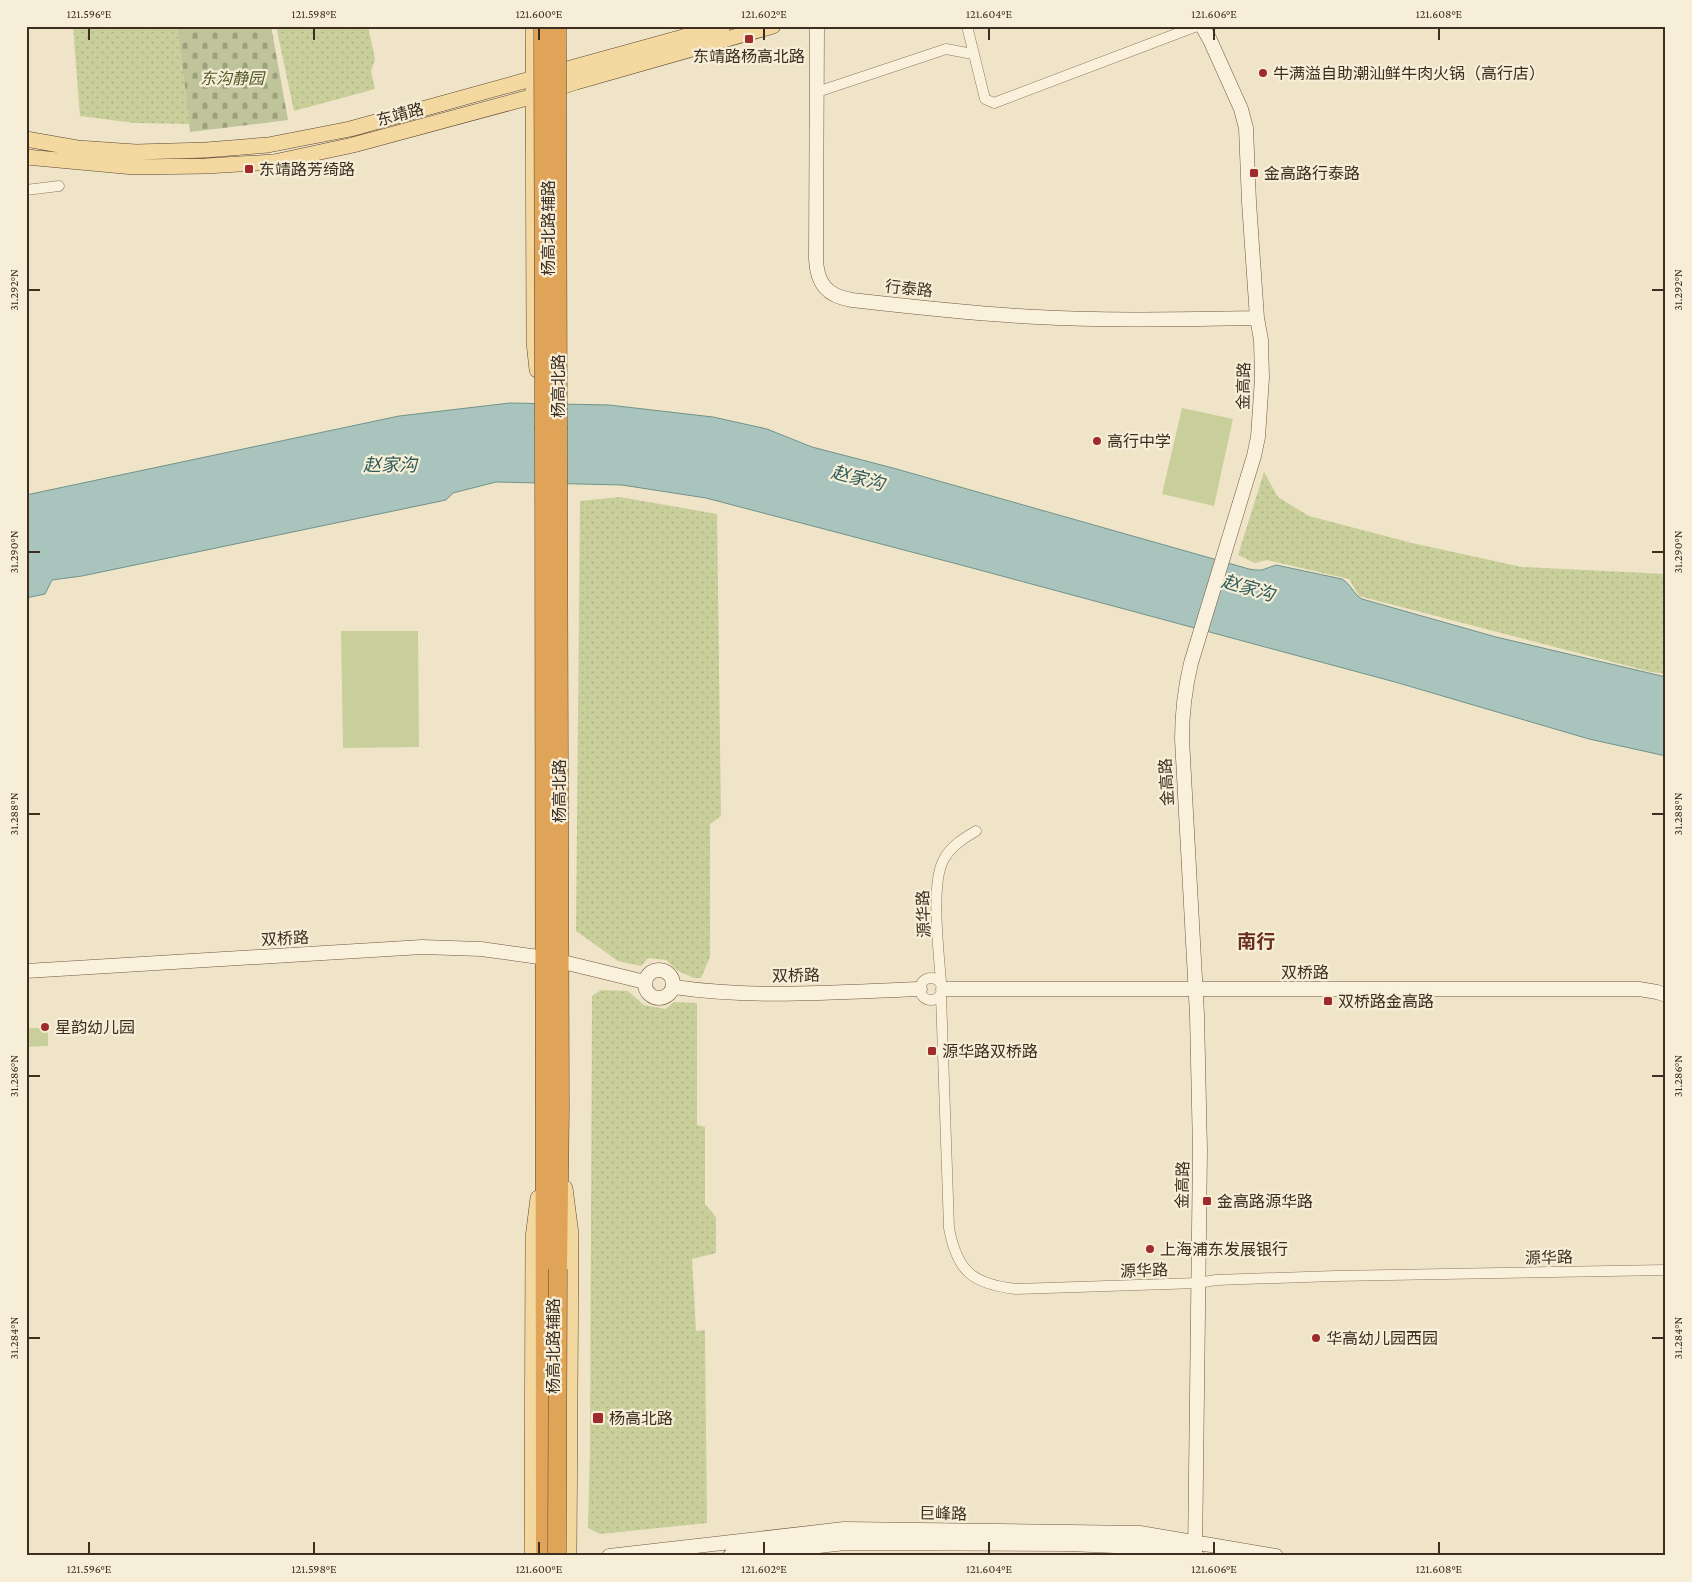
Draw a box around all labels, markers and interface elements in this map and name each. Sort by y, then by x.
text: 121.596°E [67,7,112,21]
text: 121.598°E [291,7,337,21]
text: 121.600°E [516,7,563,21]
text: 121.602°E [741,7,787,21]
text: 121.604°E [966,7,1012,21]
text: 121.606°E [1191,7,1237,21]
text: 121.608°E [1416,7,1463,21]
marker: 东靖路杨高北路 [743,33,755,45]
place label: 东靖路杨高北路 [693,48,805,65]
place label: 牛满溢自助潮汕鲜牛肉火锅（高行店） [1273,65,1545,82]
marker: 牛满溢自助潮汕鲜牛肉火锅（高行店） [1257,67,1269,79]
park label: 东沟静园 [200,70,266,87]
street label: 东靖路 [375,100,426,129]
place label: 东靖路芳绮路 [259,161,355,178]
marker: 东靖路芳绮路 [243,163,255,175]
place label: 金高路行泰路 [1264,165,1360,182]
marker: 金高路行泰路 [1248,167,1260,179]
street label: 杨高北路辅路 [540,180,557,276]
text: 31.292°N [7,269,21,311]
text: 31.292°N [1671,269,1685,311]
street label: 行泰路 [884,278,934,299]
street label: 杨高北路 [550,354,567,418]
street label: 金高路 [1235,362,1252,410]
place label: 高行中学 [1107,433,1171,450]
marker: 高行中学 [1091,435,1103,447]
water label: 赵家沟 [363,455,419,475]
water label: 赵家沟 [829,462,889,495]
text: 31.290°N [7,530,21,574]
text: 31.290°N [1671,530,1685,574]
water label: 赵家沟 [1219,571,1279,606]
street label: 金高路 [1157,758,1176,806]
street label: 杨高北路 [551,759,568,823]
text: 31.288°N [7,792,21,836]
text: 31.288°N [1671,792,1685,836]
street label: 源华路 [914,890,933,938]
street label: 双桥路 [261,929,309,948]
district label: 南行 [1237,931,1275,952]
street label: 双桥路 [1281,964,1329,981]
street label: 双桥路 [772,967,820,984]
place label: 双桥路金高路 [1338,993,1434,1010]
marker: 双桥路金高路 [1322,995,1334,1007]
place label: 星韵幼儿园 [55,1019,135,1036]
marker: 星韵幼儿园 [39,1021,51,1033]
place label: 源华路双桥路 [942,1043,1038,1060]
marker: 源华路双桥路 [926,1045,938,1057]
text: 31.286°N [7,1055,21,1097]
text: 31.286°N [1671,1055,1685,1097]
street label: 金高路 [1174,1161,1191,1209]
place label: 金高路源华路 [1217,1193,1313,1210]
marker: 金高路源华路 [1201,1195,1213,1207]
place label: 上海浦东发展银行 [1160,1241,1288,1258]
marker: 上海浦东发展银行 [1144,1243,1156,1255]
street label: 源华路 [1525,1249,1573,1266]
street label: 源华路 [1120,1261,1168,1280]
street label: 杨高北路辅路 [545,1298,562,1394]
text: 31.284°N [7,1317,21,1359]
text: 31.284°N [1671,1317,1685,1359]
place label: 华高幼儿园西园 [1326,1330,1438,1347]
marker: 华高幼儿园西园 [1310,1332,1322,1344]
place label: 杨高北路 [609,1410,673,1427]
marker: 杨高北路 [591,1411,605,1425]
street label: 巨峰路 [919,1505,967,1522]
text: 121.596°E [67,1562,112,1576]
text: 121.598°E [291,1562,337,1576]
text: 121.600°E [516,1562,563,1576]
text: 121.602°E [741,1562,787,1576]
text: 121.604°E [966,1562,1012,1576]
text: 121.606°E [1191,1562,1237,1576]
text: 121.608°E [1416,1562,1463,1576]

